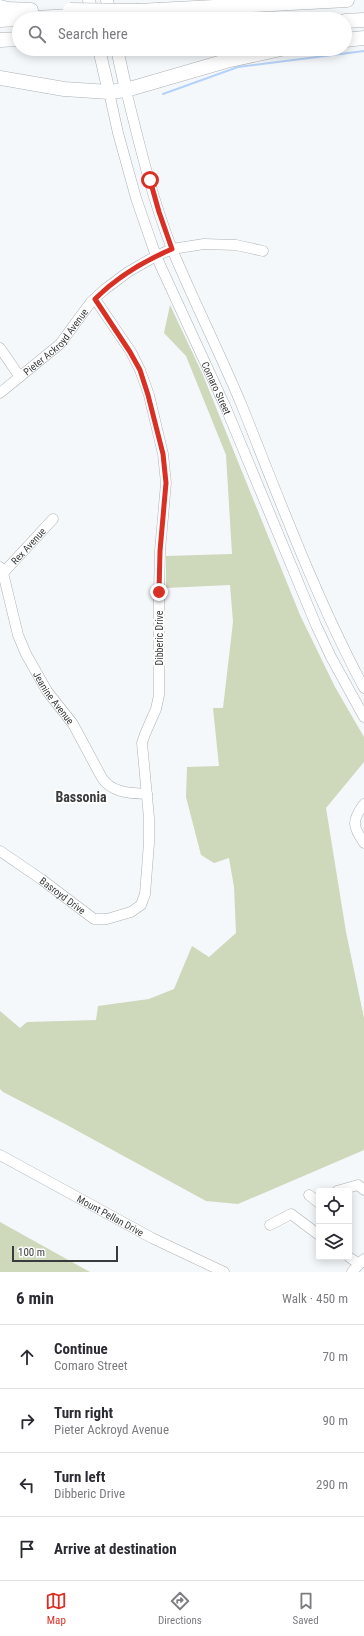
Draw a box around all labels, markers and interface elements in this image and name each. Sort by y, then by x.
search box [12,12,352,56]
icon: search [26,23,48,45]
text: Search here [58,25,128,43]
route start [141,171,159,189]
street label: Pieter Ackroyd Avenue [21,306,90,377]
street label: Comaro Street [200,360,233,416]
street label: Rex Avenue [9,525,48,566]
route end [150,583,168,601]
street label: Dibberic Drive [154,610,165,665]
street label: Jeanine Avenue [31,669,77,726]
district label: Bassonia [55,789,107,805]
street label: Basroyd Drive [38,875,88,916]
map controls [316,1188,352,1260]
button: locate [316,1188,352,1224]
street label: Mount Pellan Drive [75,1193,146,1238]
button: layers [316,1224,352,1260]
scale bar [12,1244,118,1263]
text: 100 m [18,1246,45,1259]
text: 6 min [16,1288,54,1308]
text: Walk · 450 m [282,1291,348,1306]
text: Continue [54,1340,108,1358]
icon: ahead [16,1346,38,1368]
text: 70 m [322,1349,348,1364]
text: Comaro Street [54,1358,128,1373]
text: Turn right [54,1404,113,1422]
icon: right [16,1410,38,1432]
text: 90 m [322,1413,348,1428]
text: Pieter Ackroyd Avenue [54,1422,169,1437]
text: Turn left [54,1468,105,1486]
icon: left [16,1474,38,1496]
text: 290 m [316,1477,348,1492]
text: Dibberic Drive [54,1486,125,1501]
icon: arrive [16,1538,38,1560]
text: Arrive at destination [54,1540,177,1558]
tab: Map [45,1590,67,1627]
tab: Directions [158,1590,202,1627]
tab: Saved [293,1590,319,1627]

